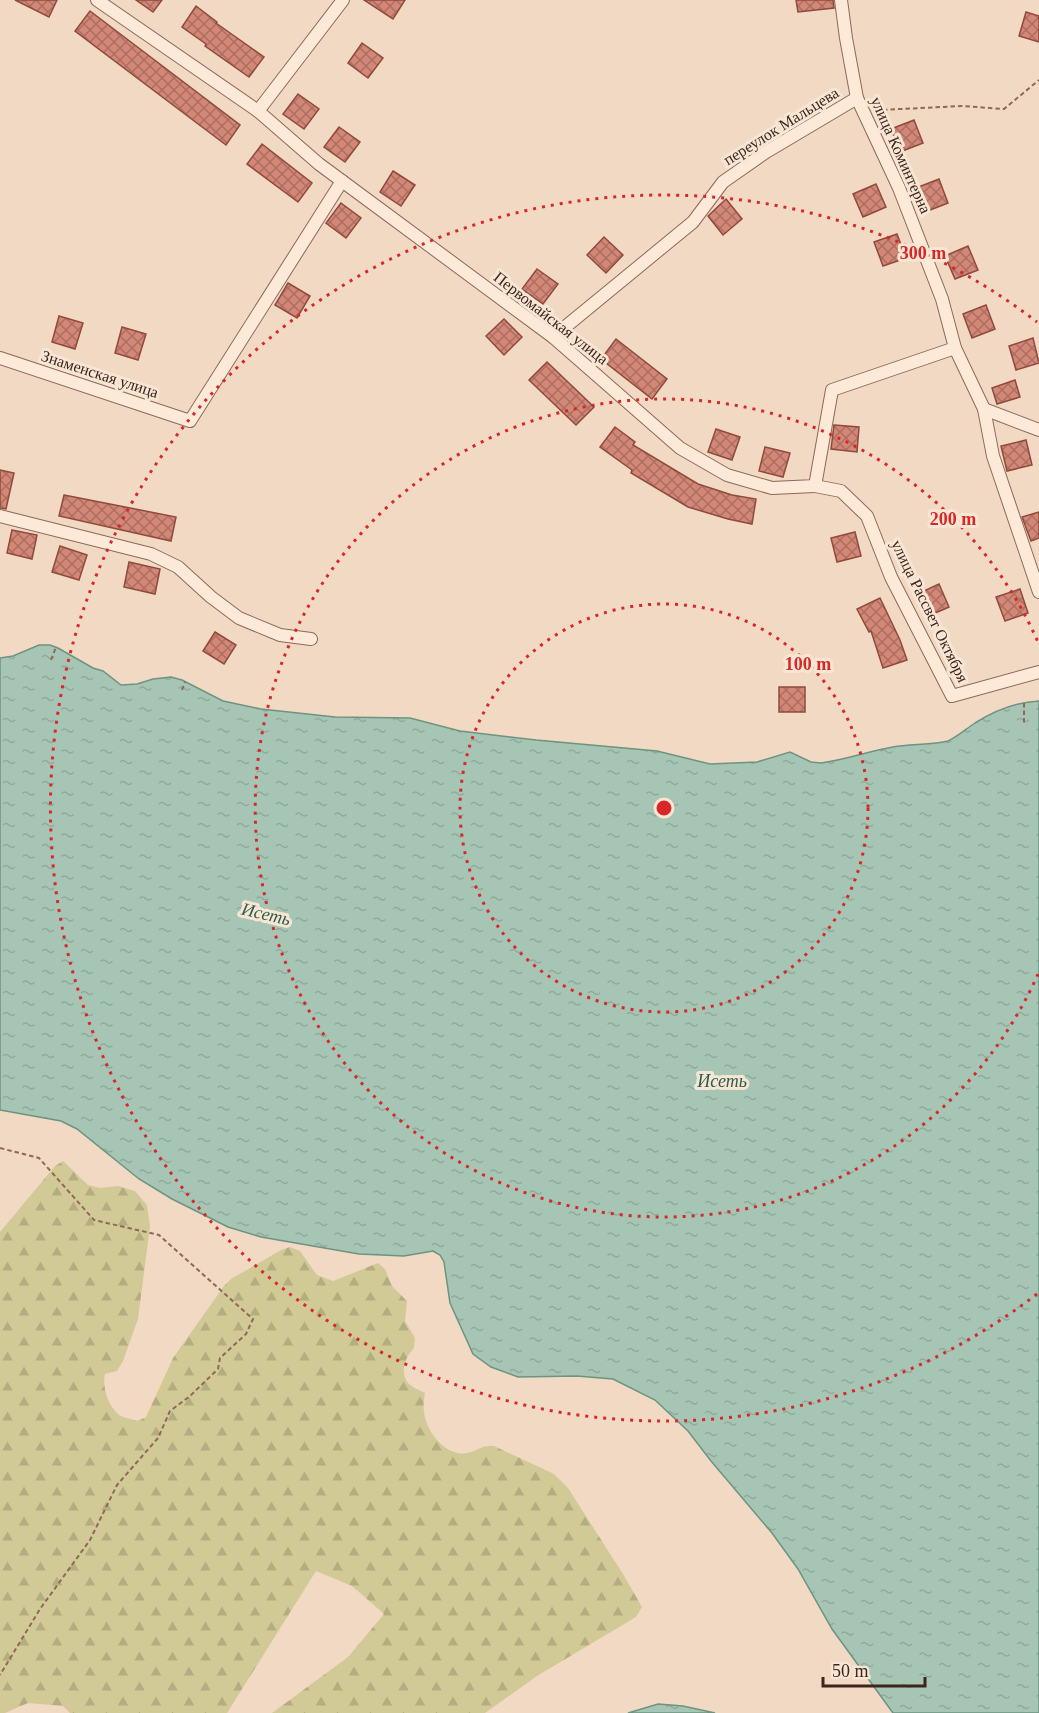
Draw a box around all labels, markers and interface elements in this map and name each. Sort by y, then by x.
street label: переулок Мальцева [720,84,842,169]
street label: улица Коминтерна [867,94,934,216]
text: 300 m [900,243,946,263]
street label: Первомайская улица [490,268,611,369]
street label: Знаменская улица [39,347,161,402]
text: 200 m [930,509,976,529]
street label: улица Рассвет Октября [887,537,972,686]
text: 100 m [785,654,831,674]
centre of rings [654,798,674,818]
water label: Исеть [239,898,292,929]
water label: Исеть [696,1071,747,1091]
scale bar [823,1650,925,1688]
text: 50 m [832,1661,869,1681]

